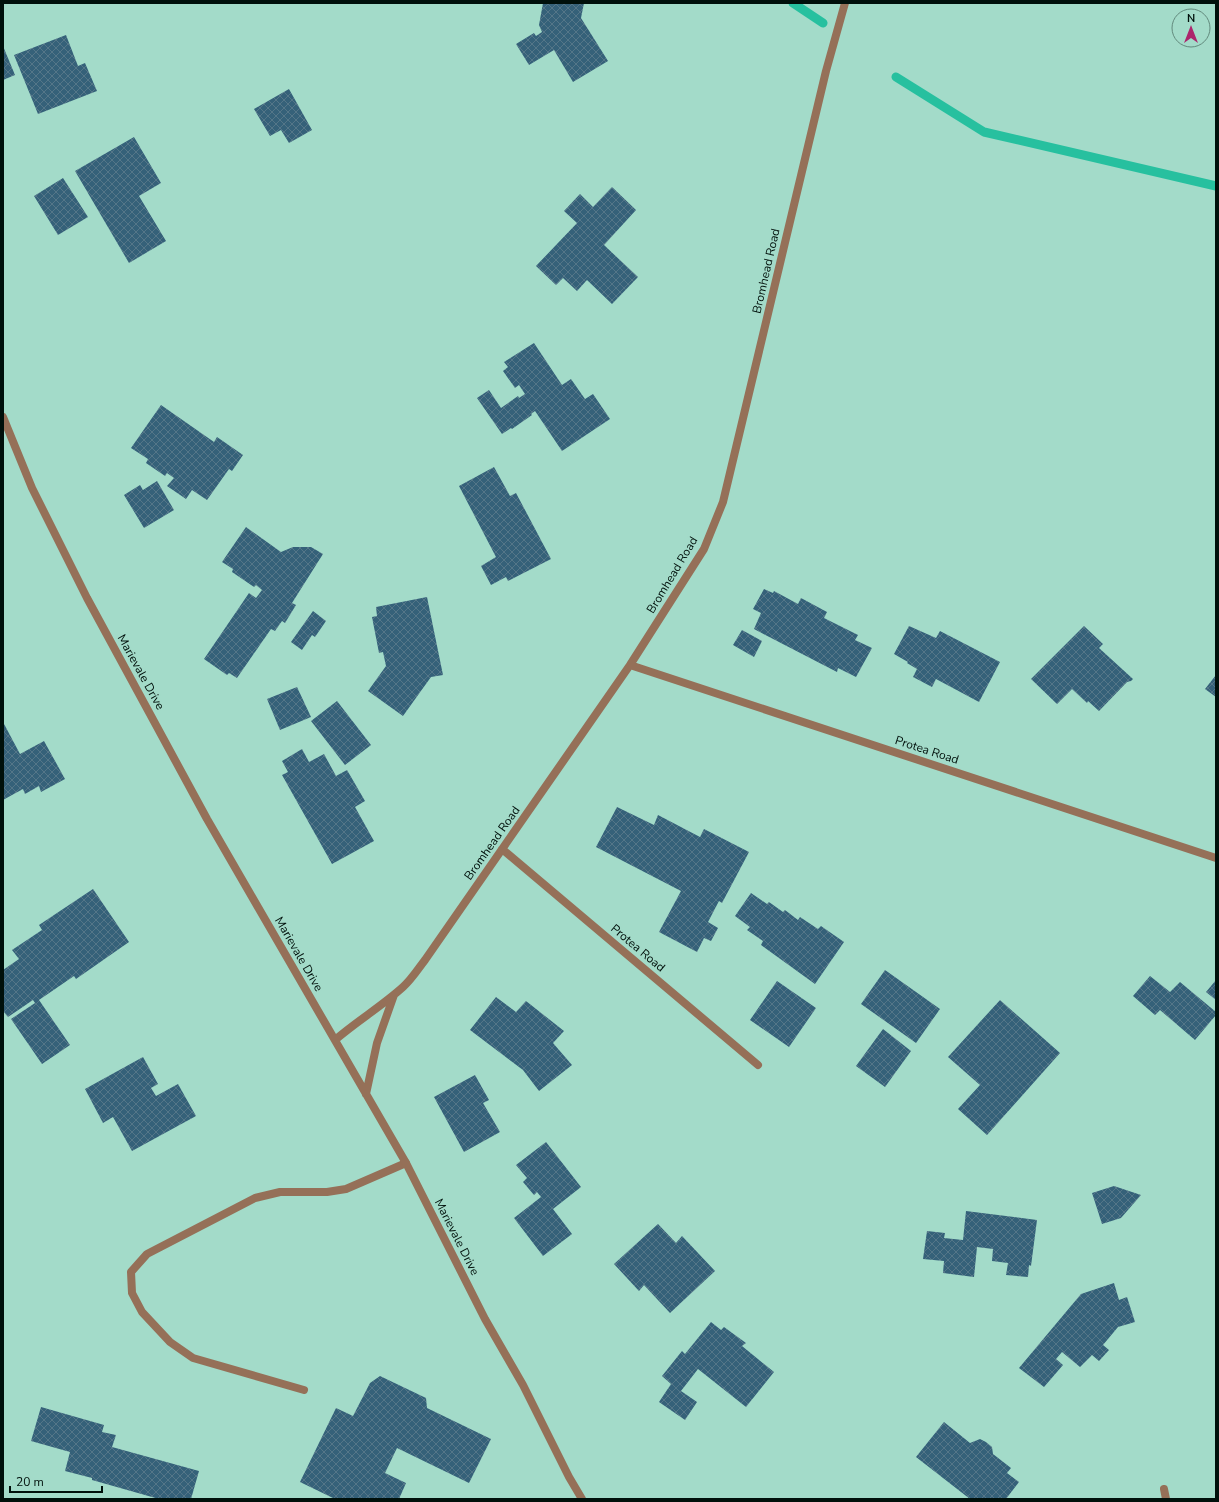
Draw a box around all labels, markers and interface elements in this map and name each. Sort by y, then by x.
north arrow [1171,8,1211,48]
text: N [1187,11,1195,26]
street label: Bromhead Road [748,227,784,315]
street label: Bromhead Road [643,534,701,616]
street label: Marievale Drive [114,631,168,713]
street label: Protea Road [893,732,961,768]
street label: Bromhead Road [461,803,523,883]
street label: Marievale Drive [271,914,327,994]
street label: Protea Road [608,921,668,975]
street label: Marievale Drive [431,1196,483,1278]
scale bar [10,1468,102,1494]
text: 20 m [16,1474,44,1490]

